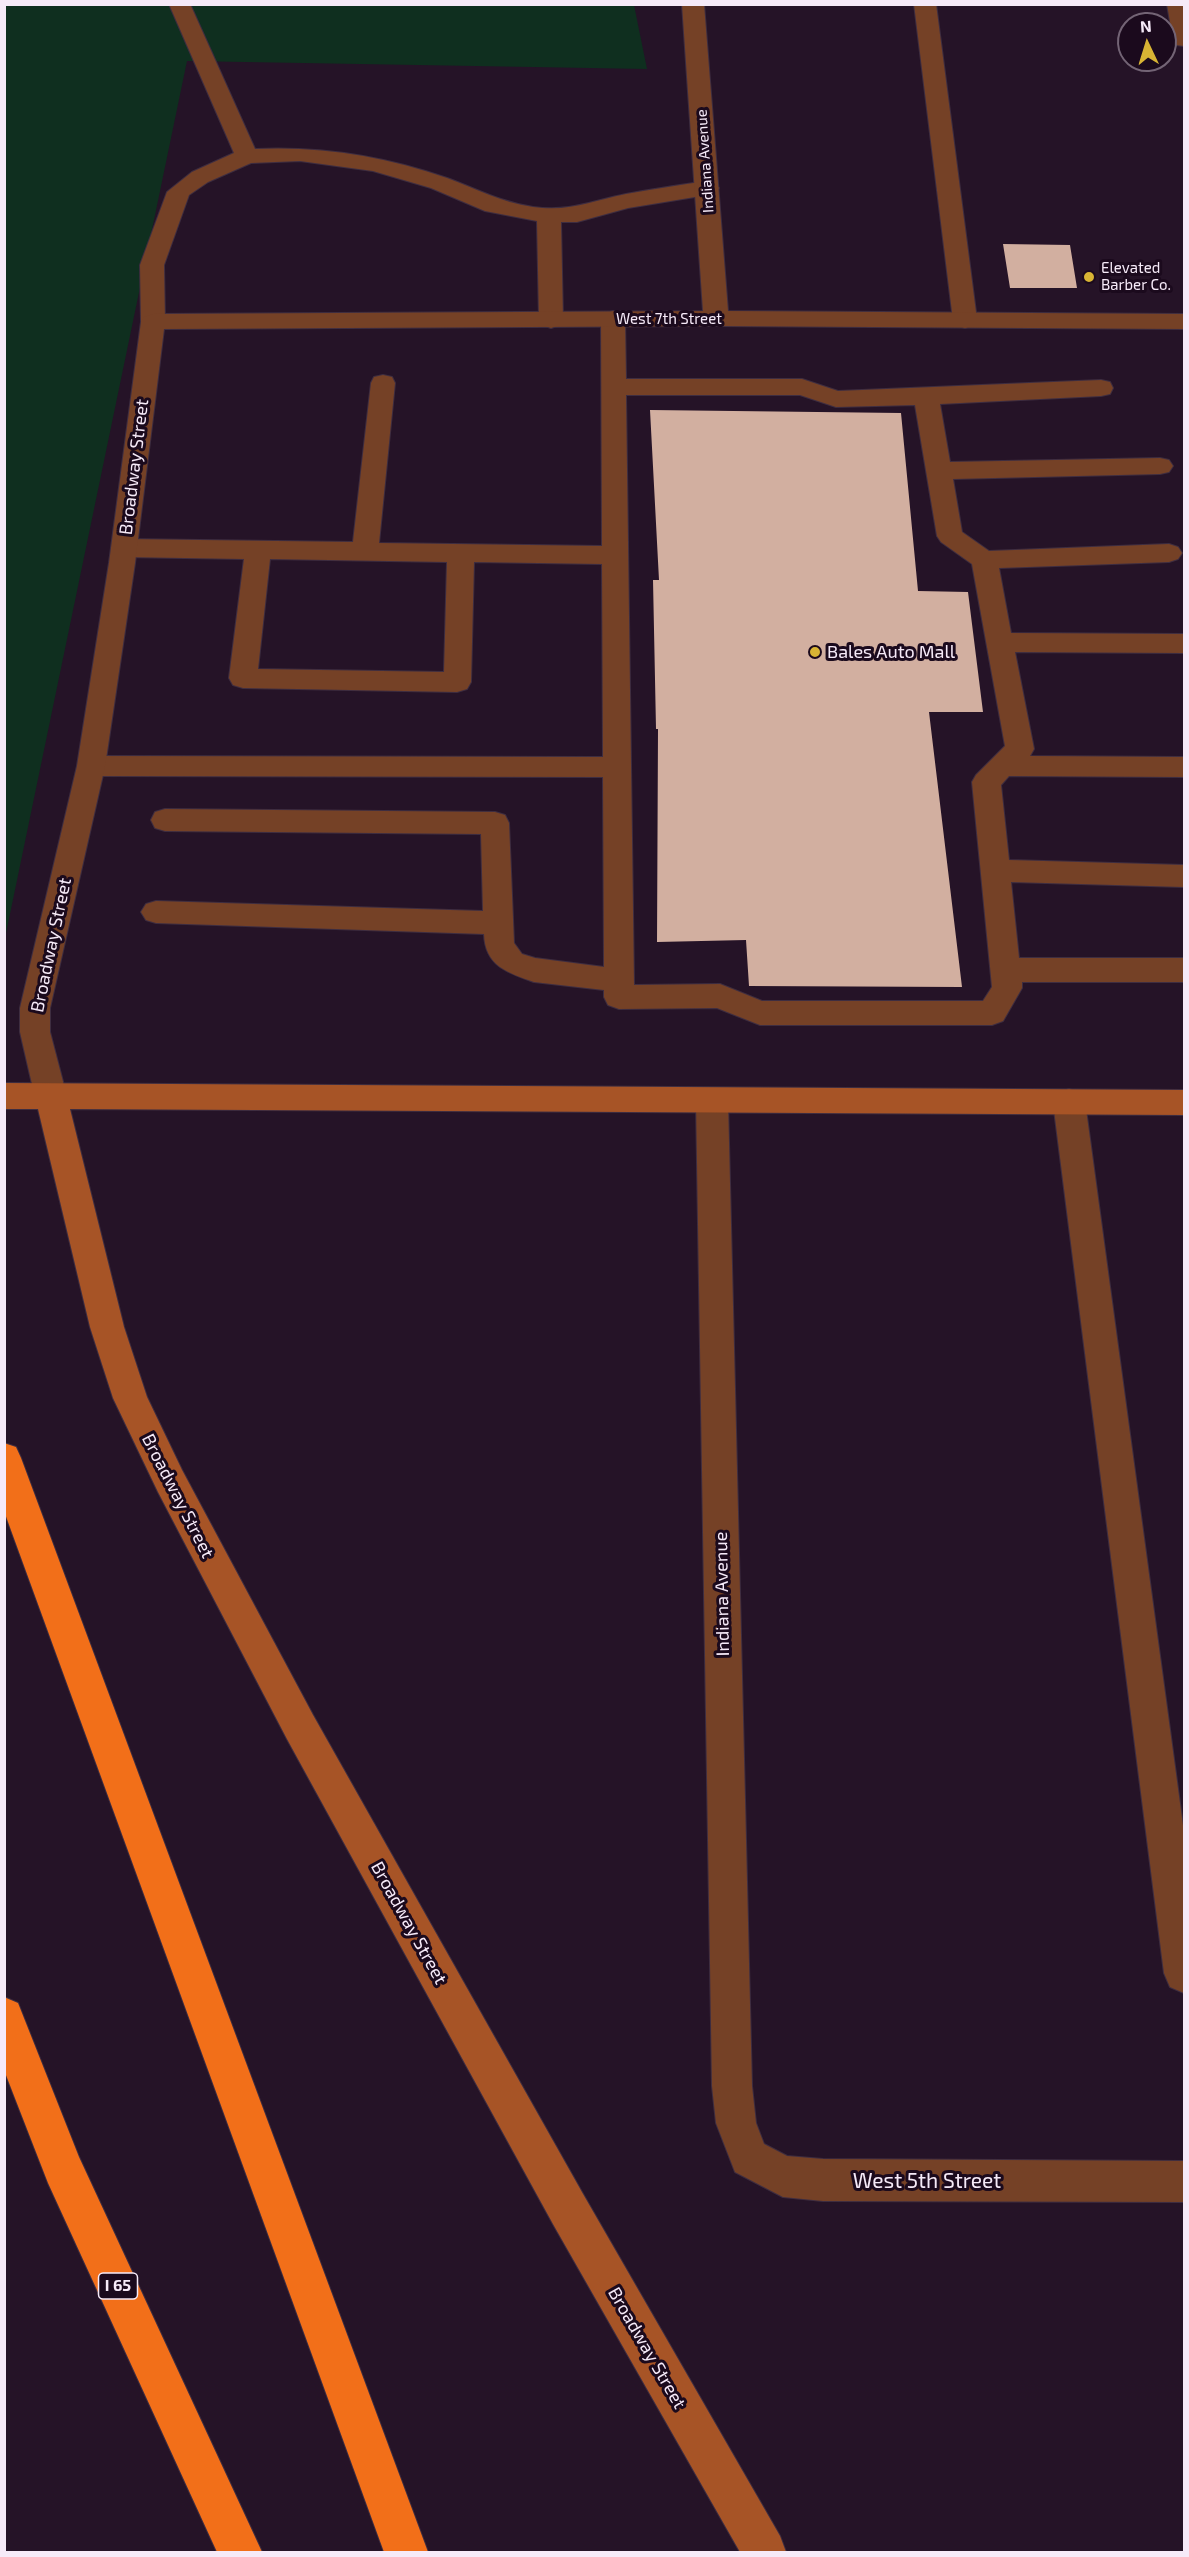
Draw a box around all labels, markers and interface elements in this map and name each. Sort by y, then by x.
north arrow [1117,12,1177,72]
text: N [1139,16,1152,35]
street label: Indiana Avenue [692,109,718,213]
place label: Elevated Barber Co. [1101,259,1171,294]
marker: Elevated Barber Co. [1082,270,1096,284]
street label: West 7th Street [616,310,722,328]
street label: Broadway Street [115,398,153,536]
place label: Bales Auto Mall [827,641,955,663]
marker: Bales Auto Mall [808,645,822,659]
street label: Broadway Street [26,876,76,1014]
street label: Broadway Street [137,1430,219,1562]
street label: Indiana Avenue [710,1532,734,1656]
street label: Broadway Street [366,1858,452,1988]
street label: West 5th Street [853,2168,1001,2194]
road number: I 65 [98,2273,138,2299]
street label: Broadway Street [603,2283,691,2413]

